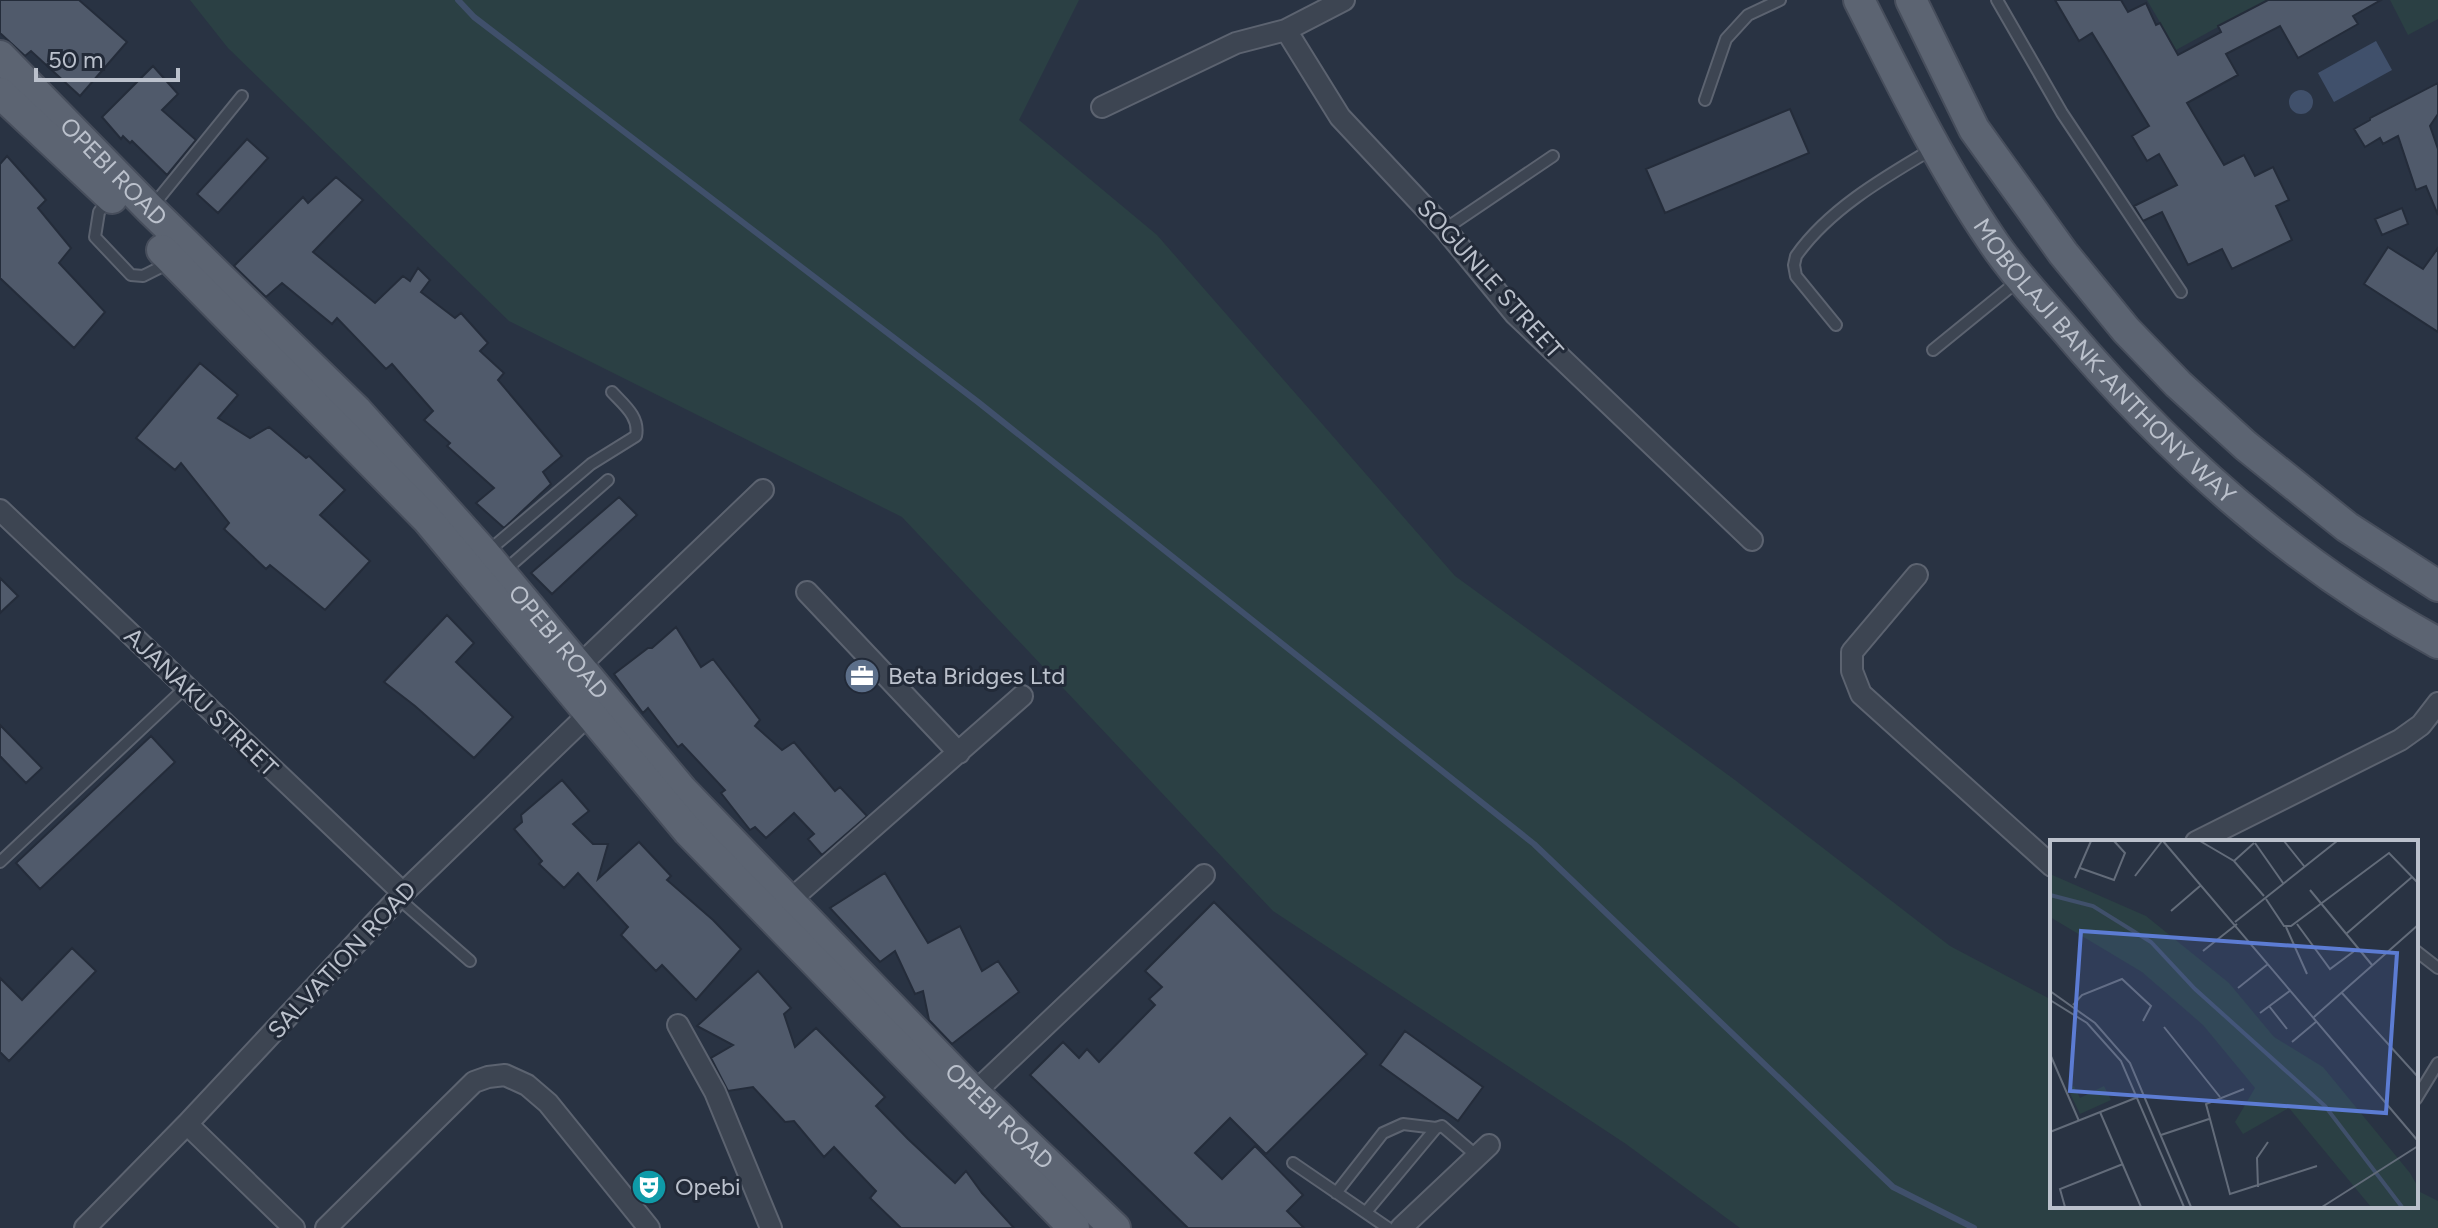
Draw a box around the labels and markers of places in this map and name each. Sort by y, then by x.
office icon: Beta Bridges Ltd [843,657,881,695]
place label: Beta Bridges Ltd [888,661,1065,690]
theatre icon: Opebi [630,1168,668,1206]
place label: Opebi [675,1172,741,1201]

